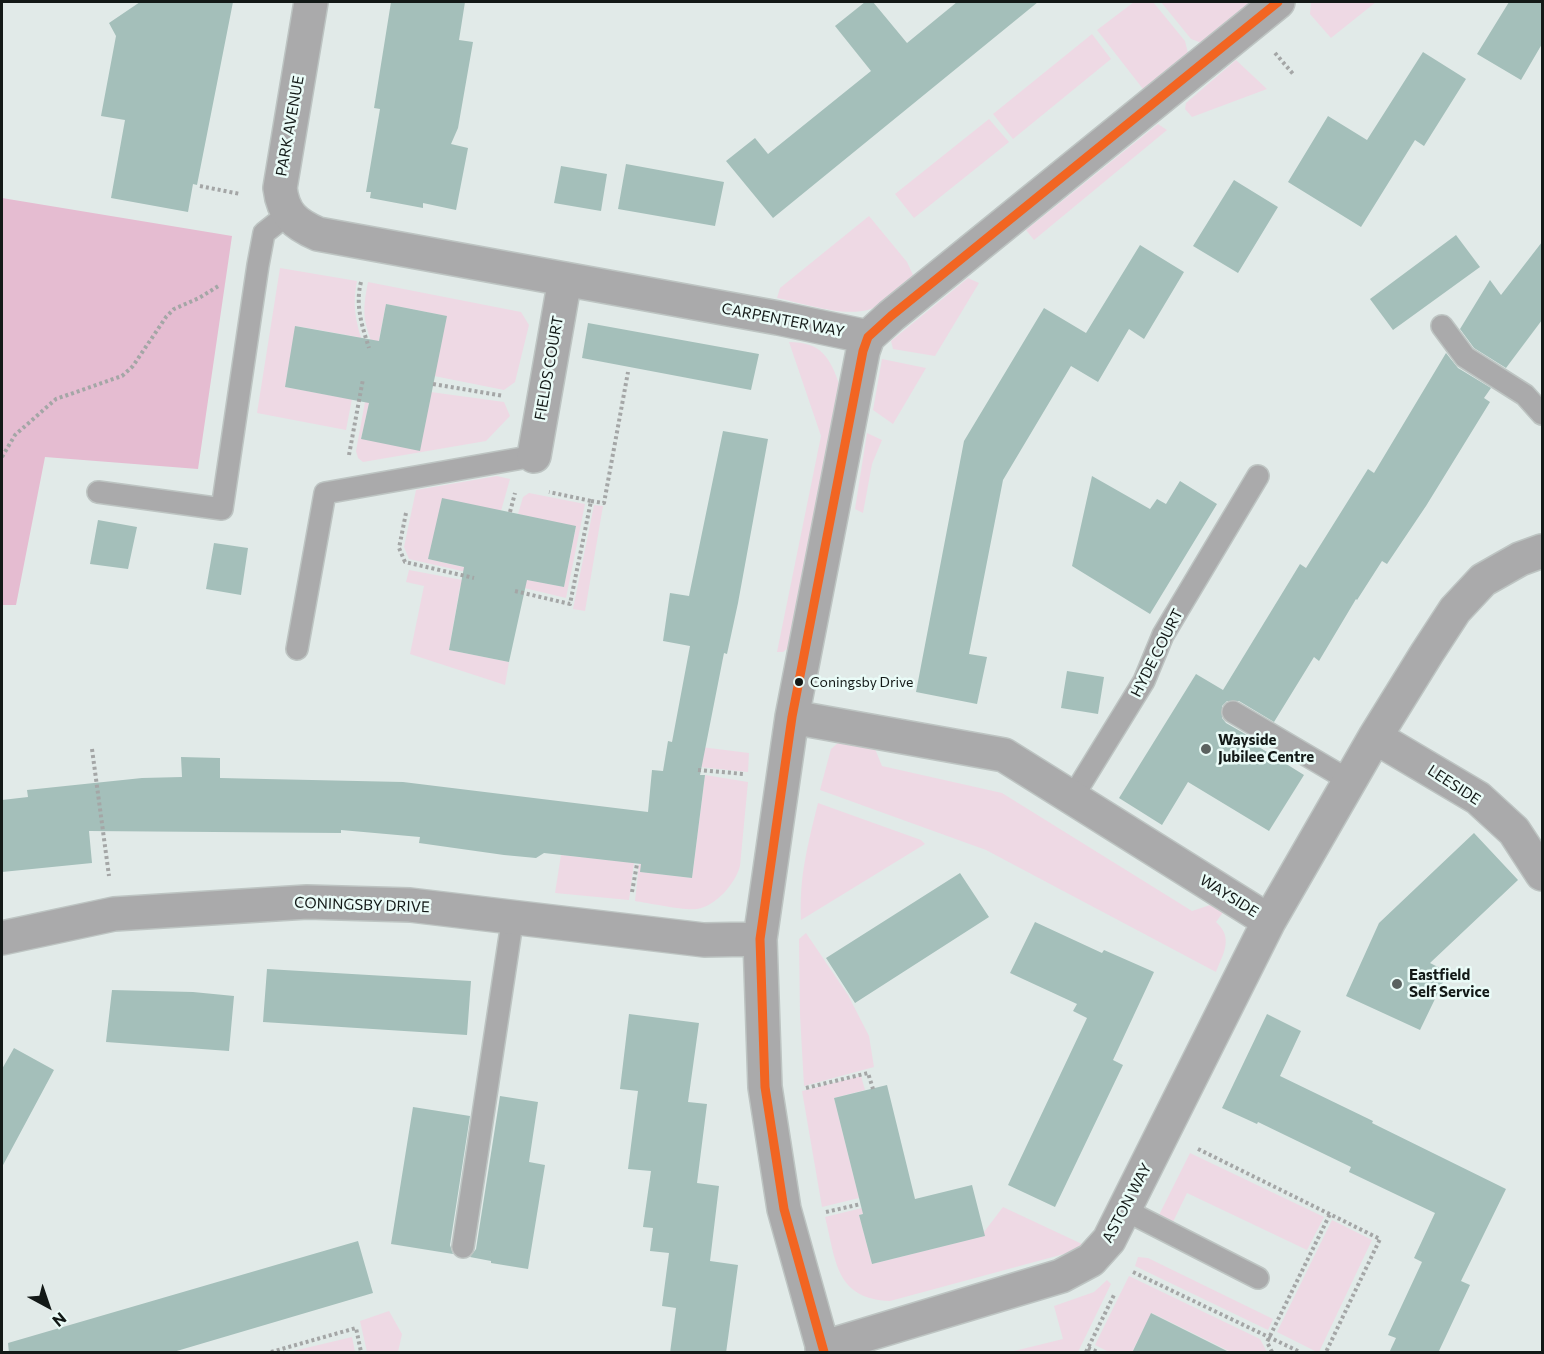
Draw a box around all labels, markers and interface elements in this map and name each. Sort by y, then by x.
street label: PARK AVENUE [272,74,308,178]
street label: CARPENTER WAY [720,299,846,341]
street label: FIELDS COURT [531,314,567,422]
street label: HYDE COURT [1127,606,1187,700]
place label: Coningsby Drive [810,674,913,690]
marker: Coningsby Drive [793,676,805,688]
place label: Wayside Jubilee Centre [1218,731,1314,766]
marker: Wayside Jubilee Centre [1199,742,1213,756]
street label: LEESIDE [1424,761,1484,809]
street label: WAYSIDE [1196,871,1262,921]
street label: CONINGSBY DRIVE [294,894,430,916]
place label: Eastfield Self Service [1409,966,1490,1001]
marker: Eastfield Self Service [1390,977,1404,991]
street label: ASTON WAY [1099,1160,1155,1246]
north arrow [18,1276,78,1336]
text: N [49,1309,71,1331]

